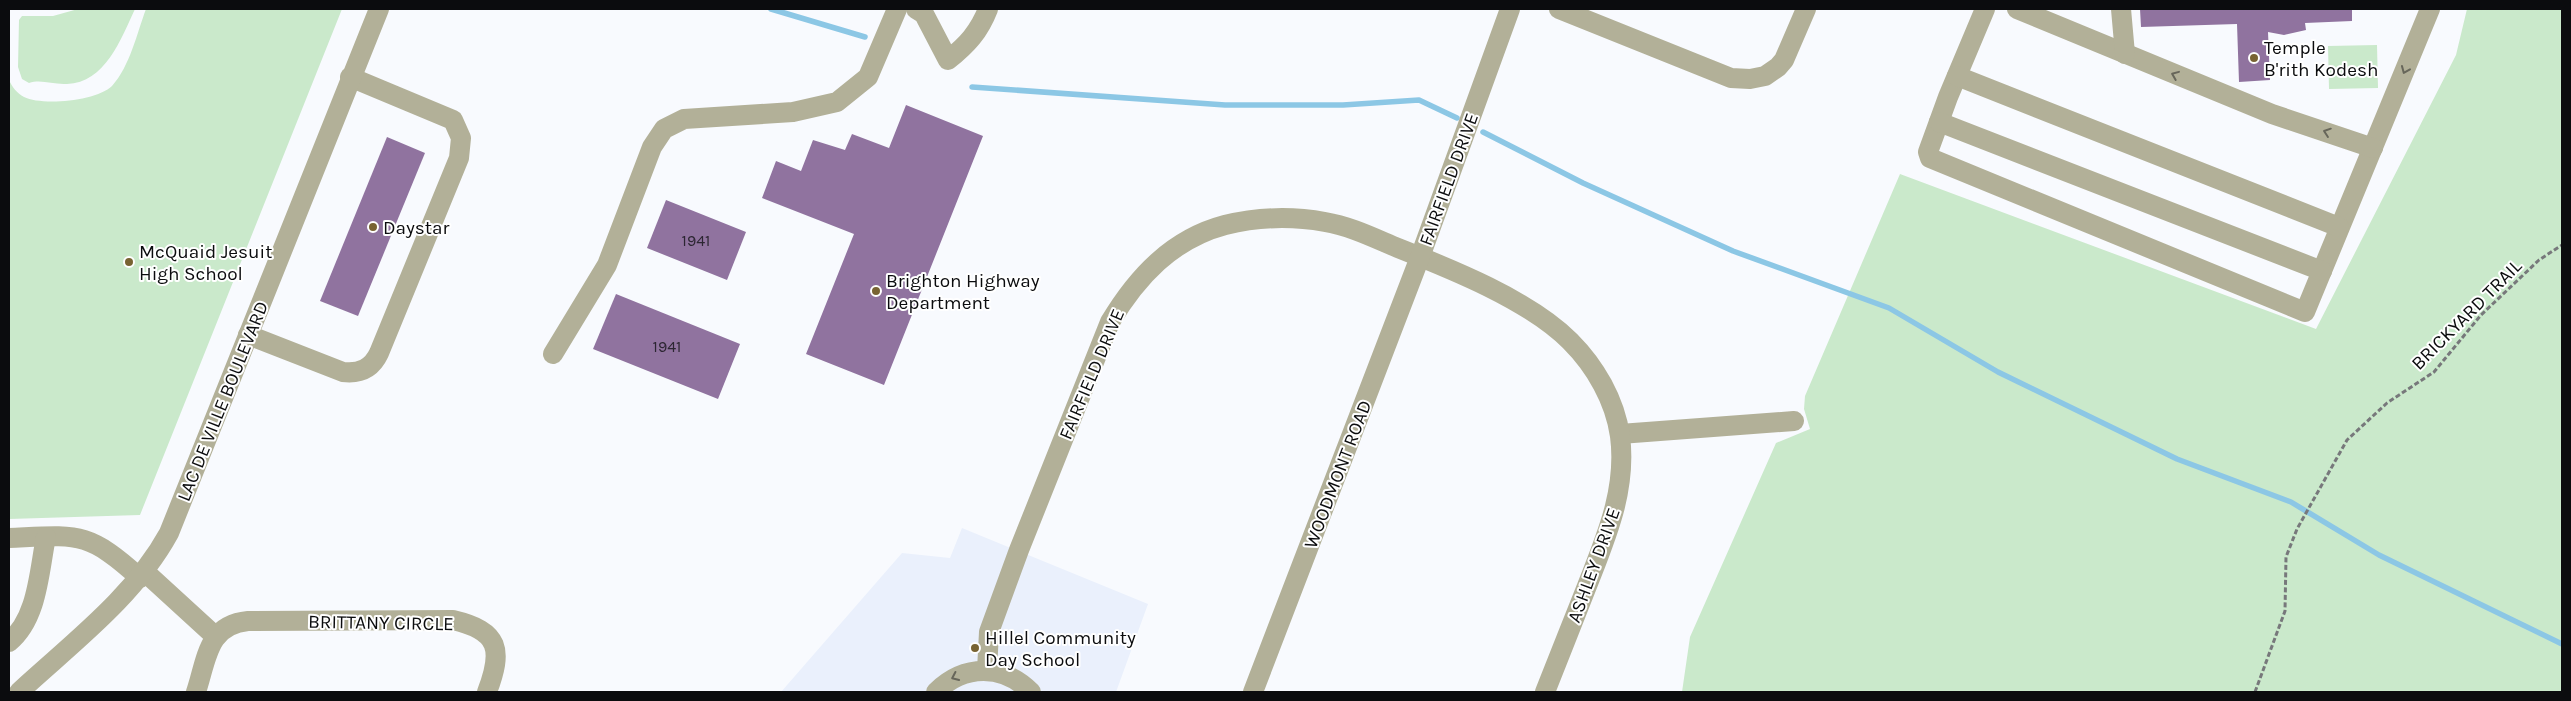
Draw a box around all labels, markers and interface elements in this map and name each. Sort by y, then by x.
place label: Temple B'rith Kodesh [2264,37,2378,81]
marker: Temple B'rith Kodesh [2248,52,2260,64]
one-way arrow [2401,65,2412,74]
one-way arrow [2171,70,2180,81]
street label: FAIRFIELD DRIVE [1415,110,1483,249]
one-way arrow [2323,128,2332,138]
place label: Daystar [383,217,449,239]
marker: Daystar [367,221,379,233]
house number: 1941 [682,231,710,250]
place label: McQuaid Jesuit High School [139,241,272,285]
street label: BRICKYARD TRAIL [2407,255,2527,374]
marker: McQuaid Jesuit High School [123,256,135,268]
place label: Brighton Highway Department [886,270,1040,314]
marker: Brighton Highway Department [870,285,882,297]
street label: LAC DE VILLE BOULEVARD [173,298,273,505]
street label: FAIRFIELD DRIVE [1055,306,1129,443]
house number: 1941 [653,337,681,356]
street label: WOODMONT ROAD [1300,397,1376,551]
street label: ASHLEY DRIVE [1563,505,1625,626]
street label: BRITTANY CIRCLE [308,611,454,635]
place label: Hillel Community Day School [985,627,1136,671]
marker: Hillel Community Day School [969,642,981,654]
one-way arrow [952,671,961,681]

